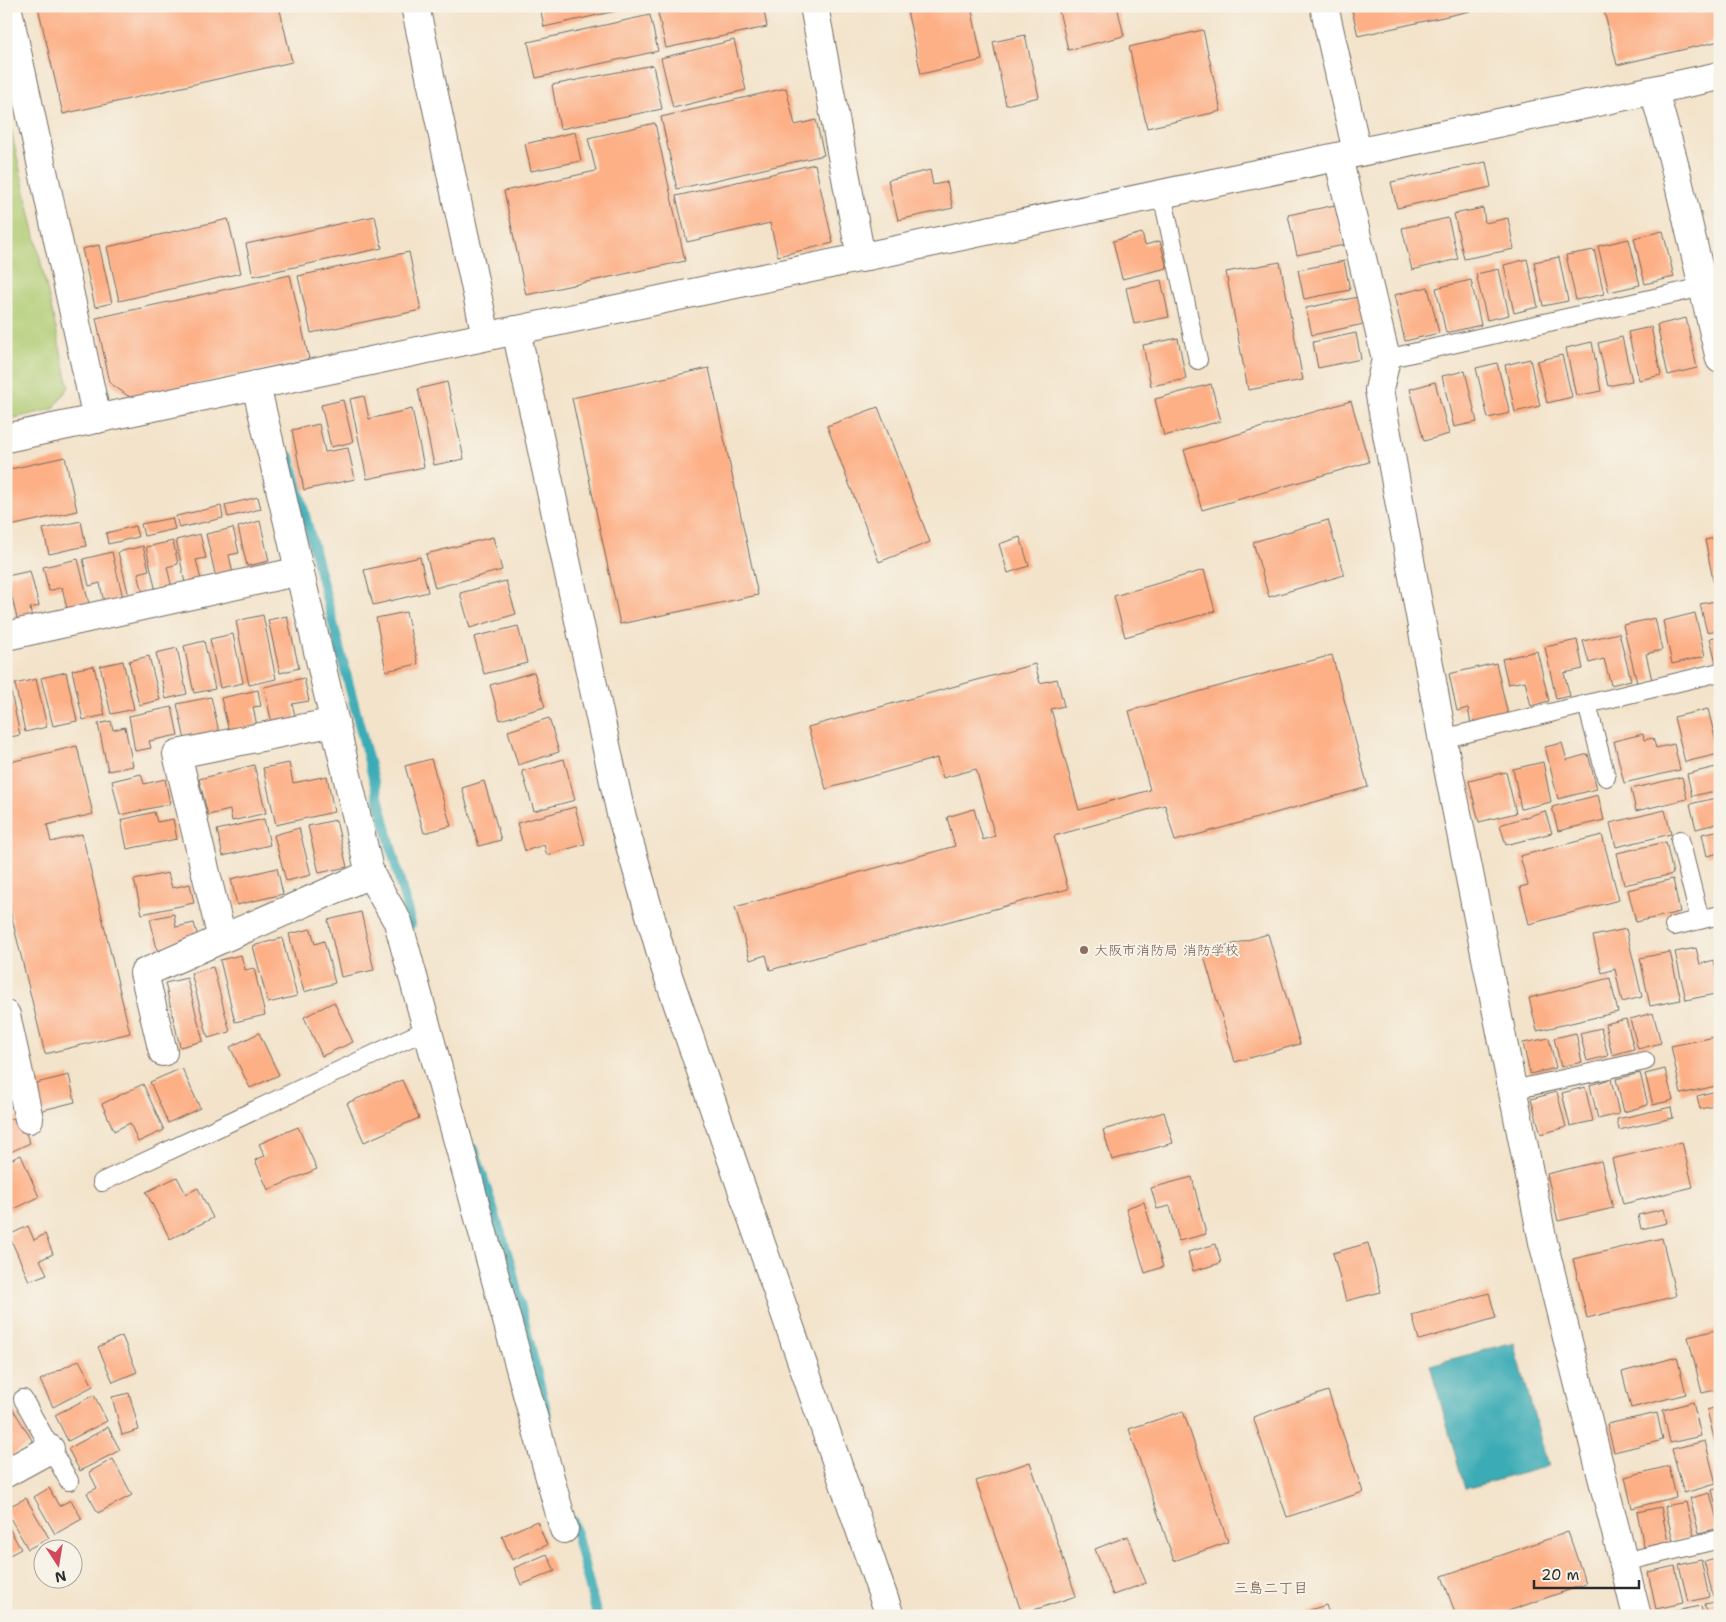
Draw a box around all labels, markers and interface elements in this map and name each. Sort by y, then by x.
place label: 大阪市消防局 消防学校 [1094,941,1239,959]
marker: 大阪市消防局 消防学校 [1078,944,1090,956]
north arrow [32,1540,82,1590]
scale bar [1534,1557,1638,1589]
text: 20 m [1541,1565,1580,1585]
text: N [53,1567,68,1587]
district label: 三島二丁目 [1233,1578,1309,1598]

